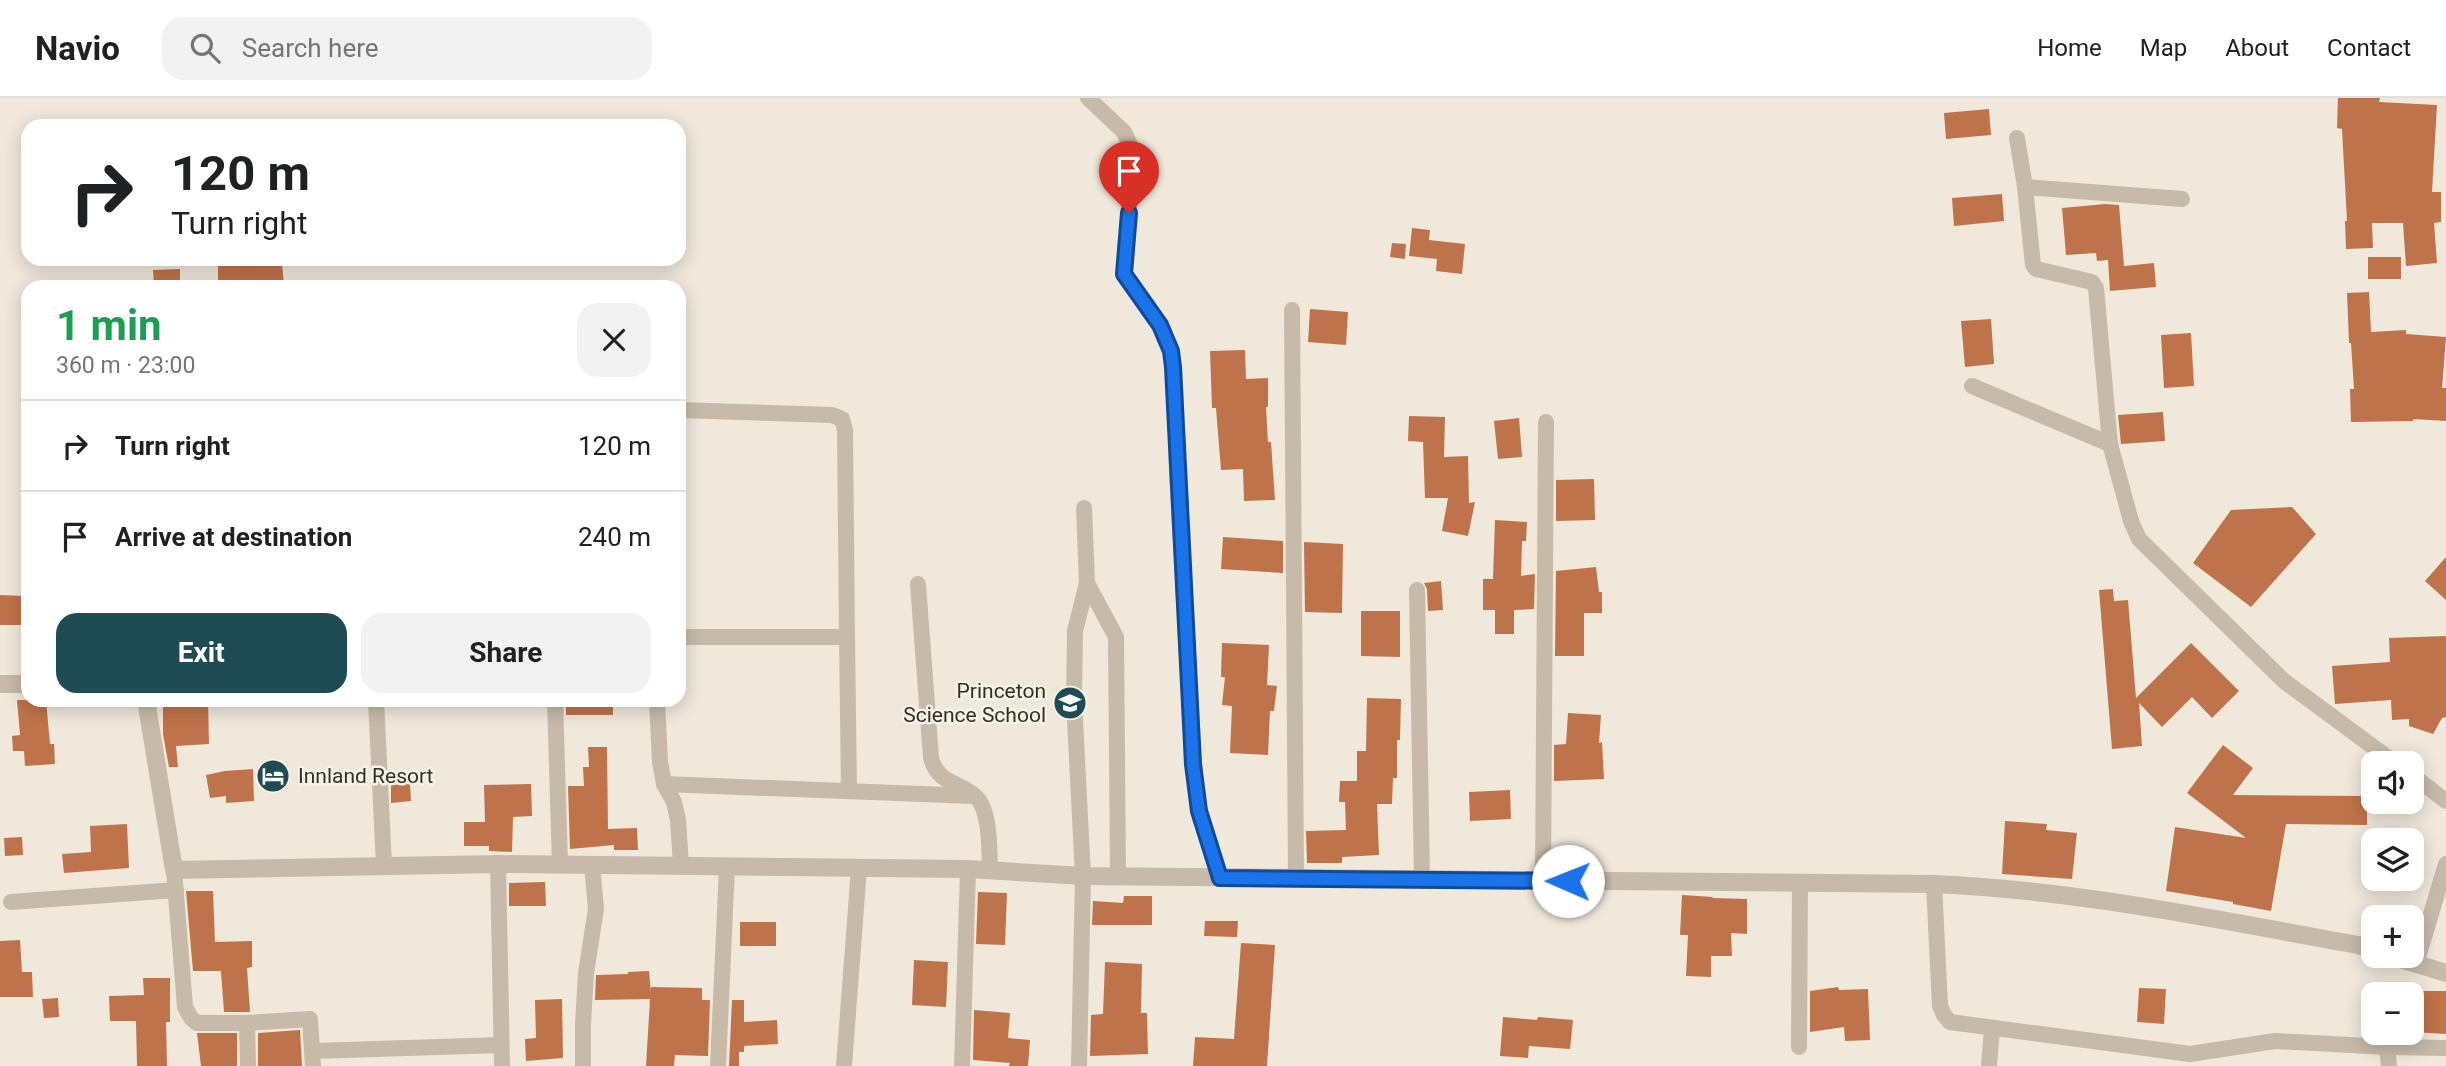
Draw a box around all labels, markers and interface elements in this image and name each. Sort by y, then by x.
search box [162,17,652,80]
text: Navio [35,29,120,68]
icon: search [186,29,224,67]
text: Search here [242,33,379,63]
text: Home [2037,34,2102,62]
text: Map [2140,34,2187,62]
text: About [2225,34,2289,62]
text: Contact [2327,34,2411,62]
pin [1099,141,1159,213]
text: 120 m [171,145,310,202]
icon: right [56,147,147,238]
icon: arrive [1110,152,1148,190]
text: Turn right [171,204,307,242]
text: 1 min [56,301,162,350]
button: close [577,303,651,377]
text: 360 m · 23:00 [56,352,195,379]
icon: right [56,427,94,465]
text: Turn right [115,431,230,461]
text: 120 m [578,431,651,461]
icon: arrive [56,518,94,556]
text: Arrive at destination [115,522,352,552]
text: 240 m [578,522,651,552]
button: Exit [56,613,347,693]
button: Share [361,613,651,693]
place label: Princeton Science School [903,679,1046,727]
school or university icon: Princeton Science School [1051,684,1089,722]
map controls [2361,751,2424,1045]
button: sound [2361,751,2424,814]
hotel icon: Innland Resort [254,757,292,795]
place label: Innland Resort [298,764,434,788]
button: layers [2361,828,2424,891]
position arrow [1531,844,1605,918]
button: + [2361,905,2424,968]
button: − [2361,982,2424,1045]

